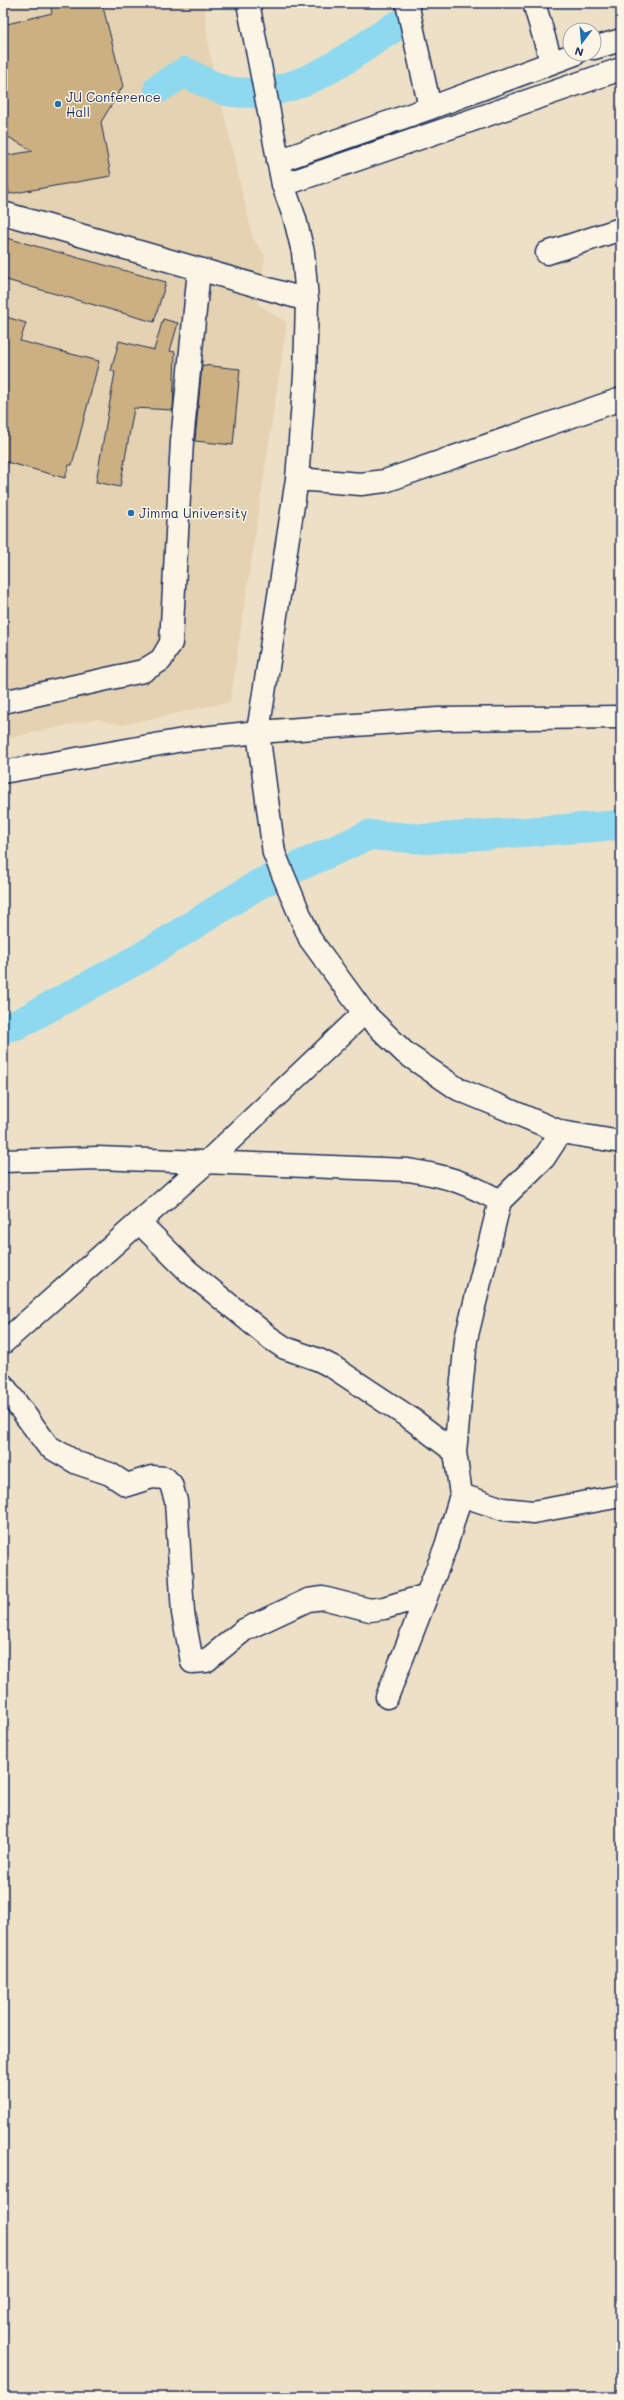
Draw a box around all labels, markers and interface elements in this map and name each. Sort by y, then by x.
north arrow [562,22,602,62]
text: N [573,44,585,60]
place label: JU Conference Hall [66,88,161,120]
marker: JU Conference Hall [53,99,63,109]
place label: Jimma University [139,504,247,521]
marker: Jimma University [126,508,136,518]

